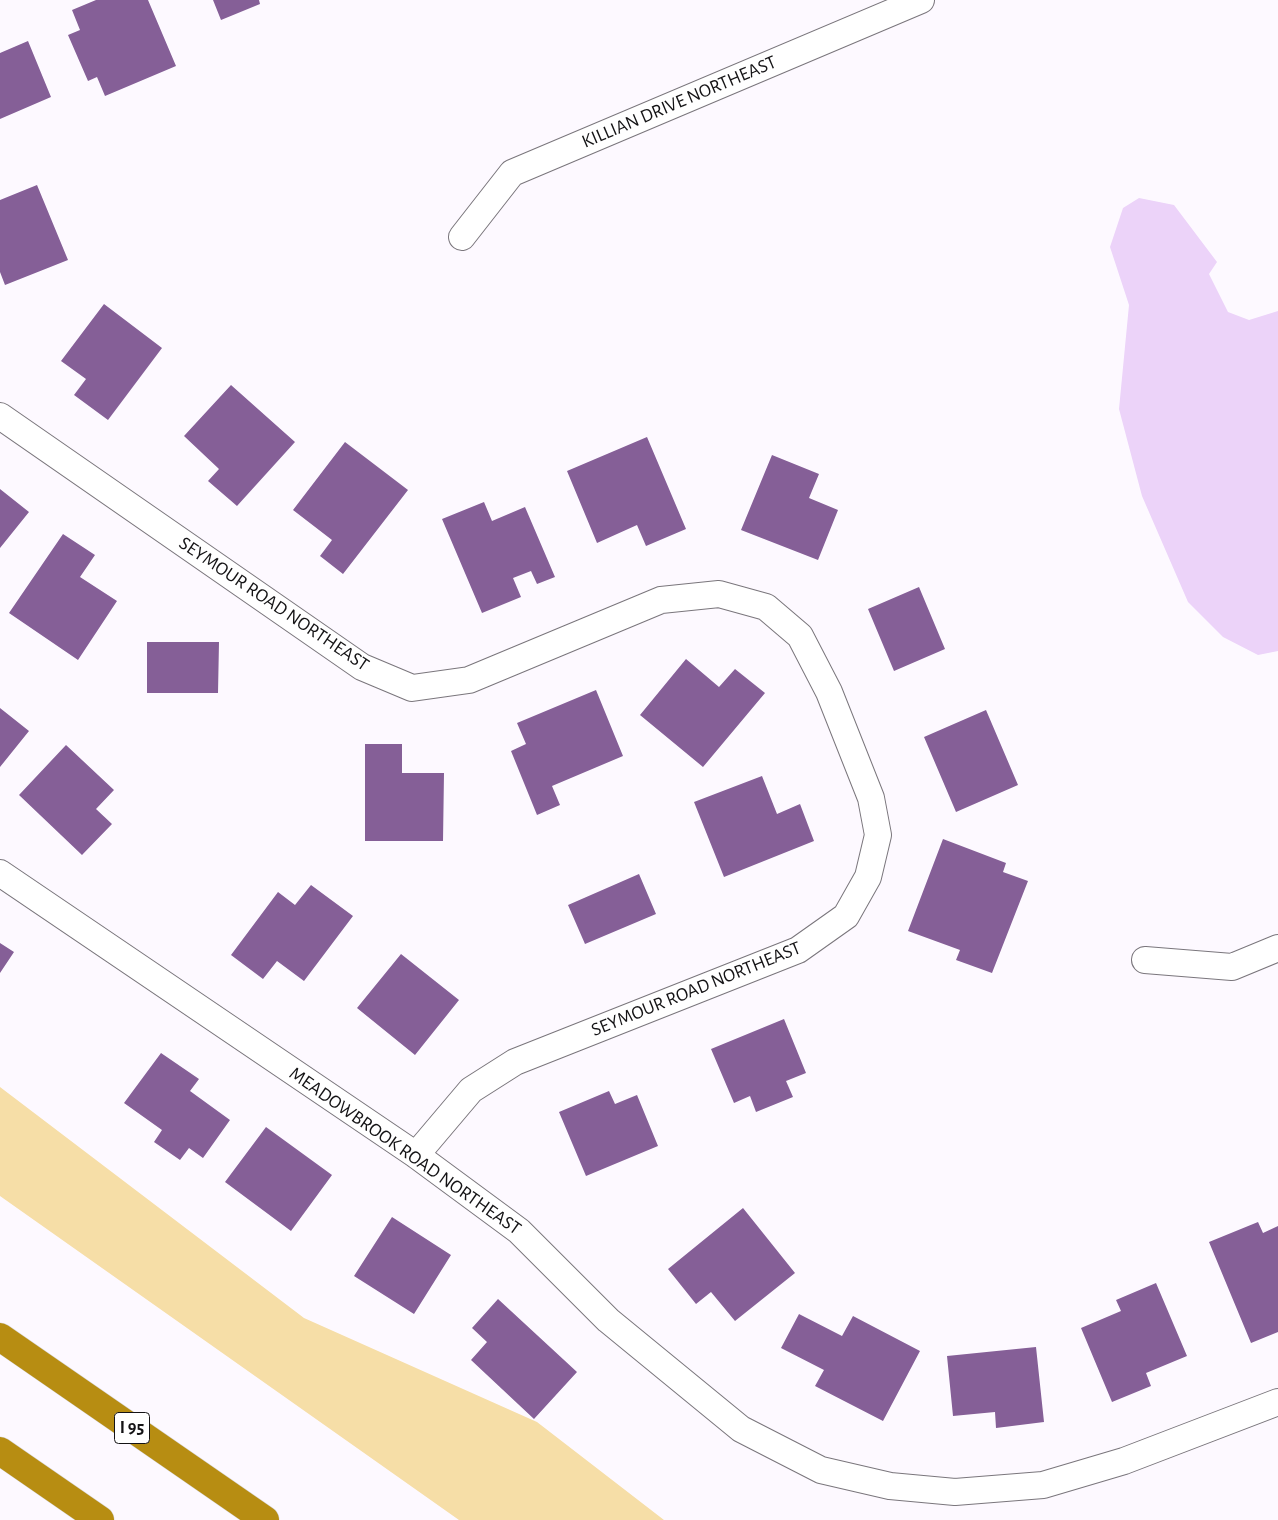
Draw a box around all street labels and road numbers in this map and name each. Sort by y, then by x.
street label: KILLIAN DRIVE NORTHEAST [578,51,780,153]
street label: SEYMOUR ROAD NORTHEAST [175,532,373,676]
street label: SEYMOUR ROAD NORTHEAST [588,936,804,1042]
street label: MEADOWBROOK ROAD NORTHEAST [285,1062,525,1240]
road number: I 95 [114,1412,150,1444]

